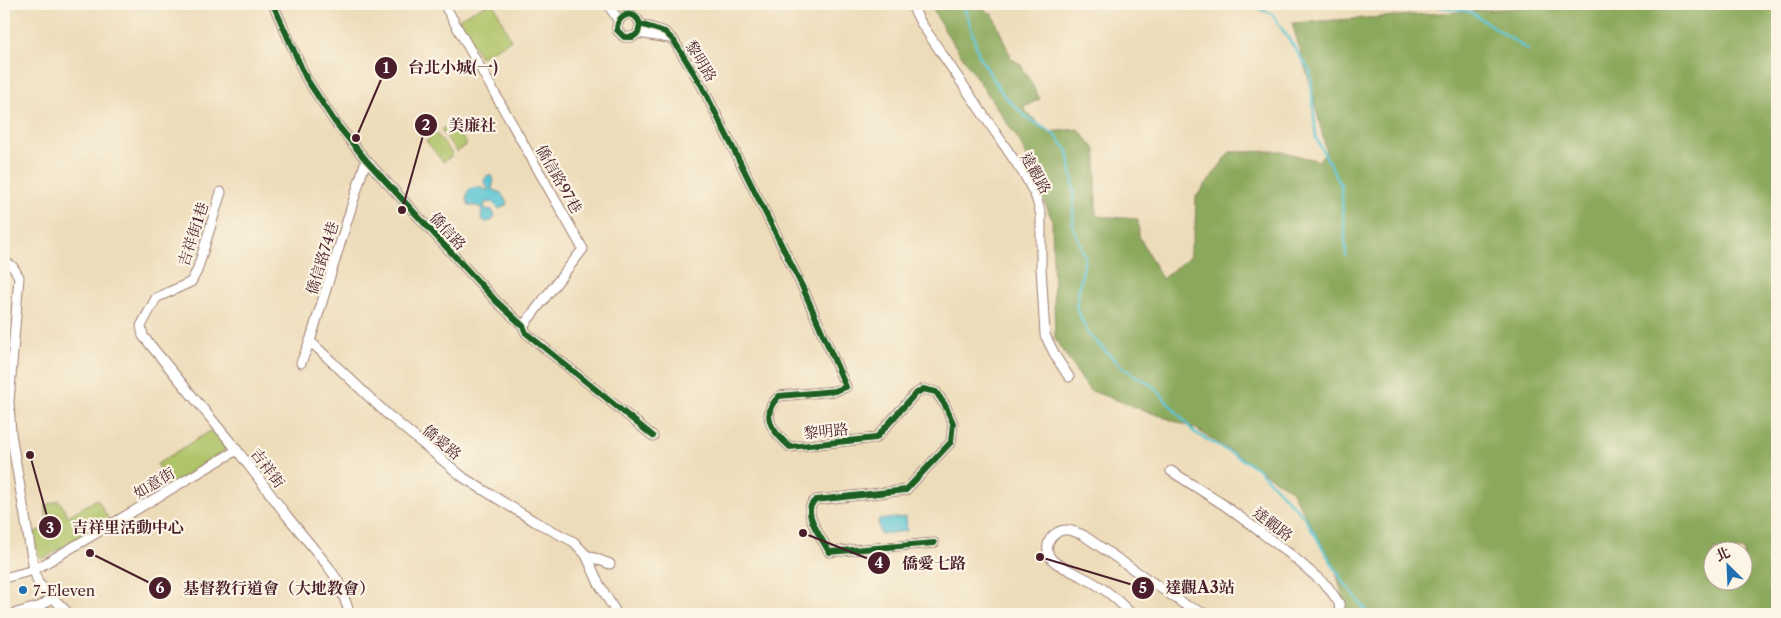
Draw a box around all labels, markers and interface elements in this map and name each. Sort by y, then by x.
street label: 黎明路 [681,37,721,85]
callout: 台北小城(一) [373,52,508,83]
text: 台北小城(一) [408,57,498,77]
text: 1 [383,58,390,77]
callout: 美廉社 [413,110,506,141]
text: 2 [422,115,431,134]
text: 美廉社 [448,115,496,135]
street label: 僑信路97巷 [532,141,586,217]
street label: 達觀路 [1017,149,1055,197]
street label: 吉祥街1巷 [174,200,212,268]
street label: 僑信路 [426,208,470,254]
street label: 僑信路74巷 [302,219,342,297]
street label: 黎明路 [803,419,849,443]
street label: 僑愛路 [419,420,465,464]
street label: 吉祥街 [247,444,289,492]
street label: 如意街 [130,463,178,503]
street label: 達觀路 [1249,503,1297,545]
callout: 吉祥里活動中心 [37,512,194,543]
text: 吉祥里活動中心 [72,517,184,537]
text: 3 [46,518,54,537]
north arrow [1704,540,1754,590]
text: 北 [1713,543,1733,565]
callout: 僑愛七路 [867,547,976,578]
text: 4 [875,553,884,572]
text: 僑愛七路 [902,553,966,573]
callout: 達觀A3站 [1130,572,1245,603]
callout: 基督教行道會（大地教會） [148,573,385,604]
text: 達觀A3站 [1165,577,1235,597]
text: 6 [156,578,165,597]
text: 基督教行道會（大地教會） [183,578,375,598]
text: 5 [1139,578,1147,597]
place label: 7-Eleven [33,581,96,600]
marker: 7-Eleven [17,584,29,596]

